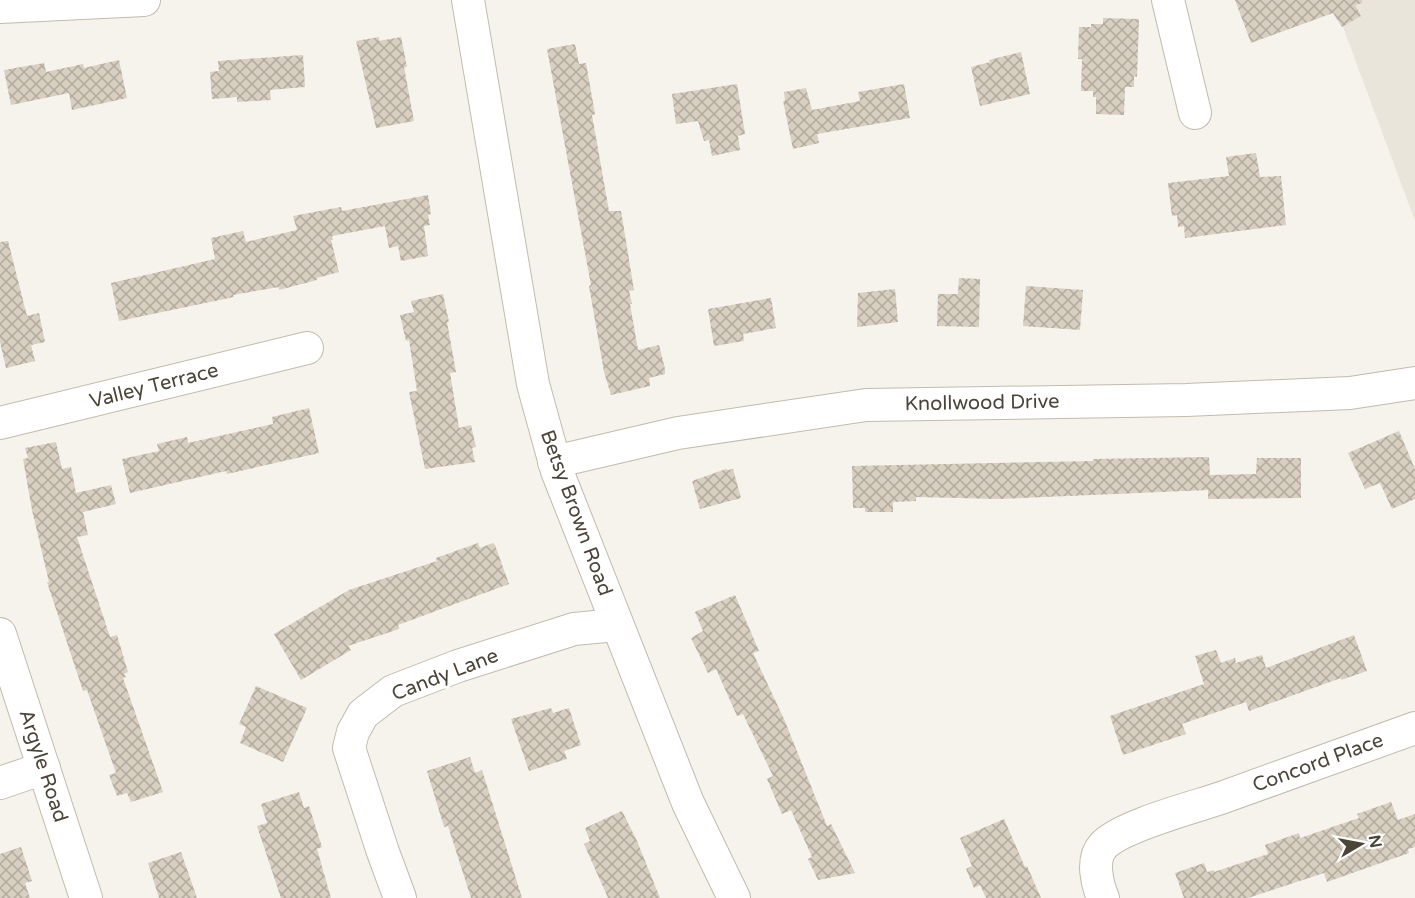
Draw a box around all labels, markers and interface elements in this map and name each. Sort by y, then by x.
street label: Valley Terrace [87,358,221,414]
street label: Knollwood Drive [904,390,1060,416]
street label: Betsy Brown Road [535,427,617,599]
street label: Candy Lane [388,644,502,706]
street label: Argyle Road [13,707,73,825]
street label: Concord Place [1249,728,1387,798]
north arrow [1331,814,1391,874]
text: N [1364,834,1386,850]

